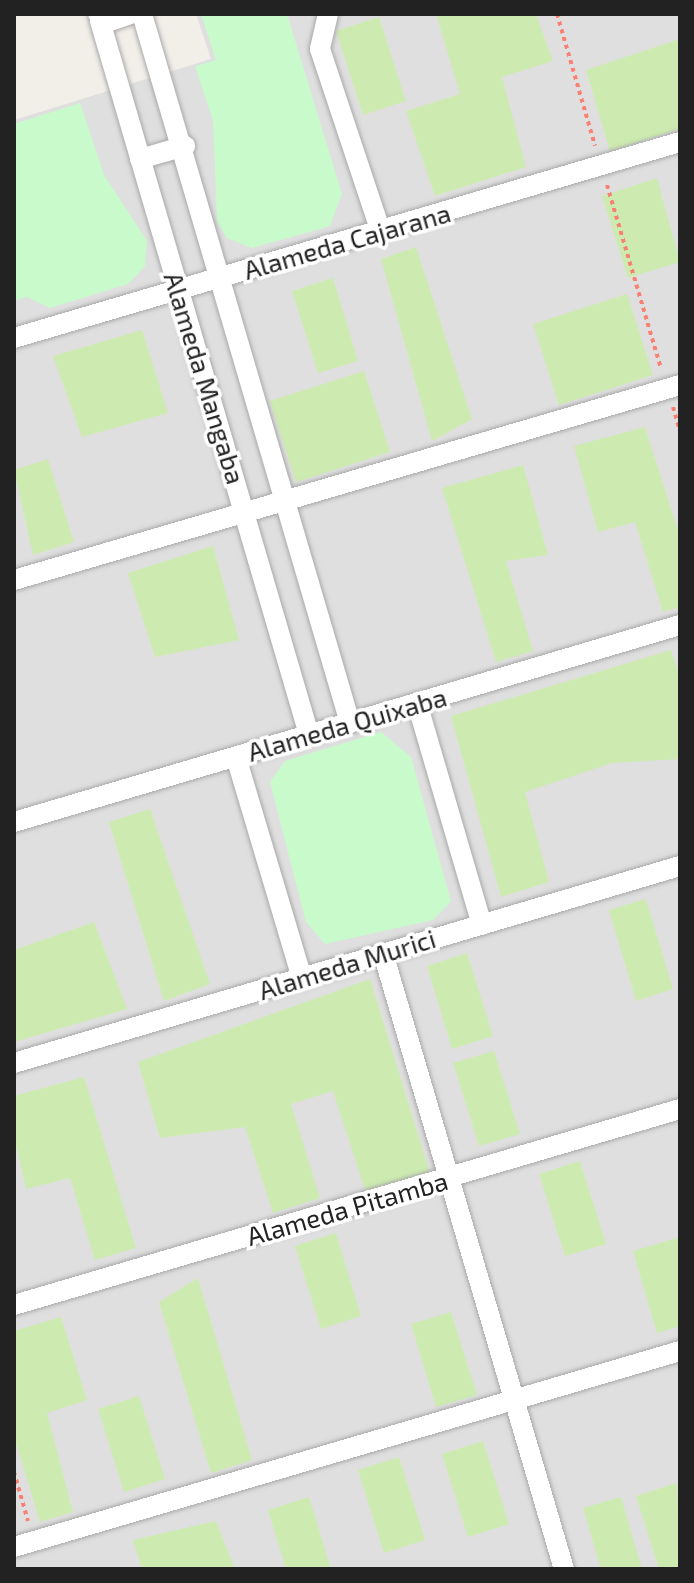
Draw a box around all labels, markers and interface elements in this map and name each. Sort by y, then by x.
street label: Alameda Cajarana [240,197,454,285]
street label: Alameda Mangaba [158,268,252,488]
street label: Alameda Quixaba [244,681,450,767]
street label: Alameda Murici [255,922,439,1006]
street label: Alameda Pitamba [243,1164,451,1252]

